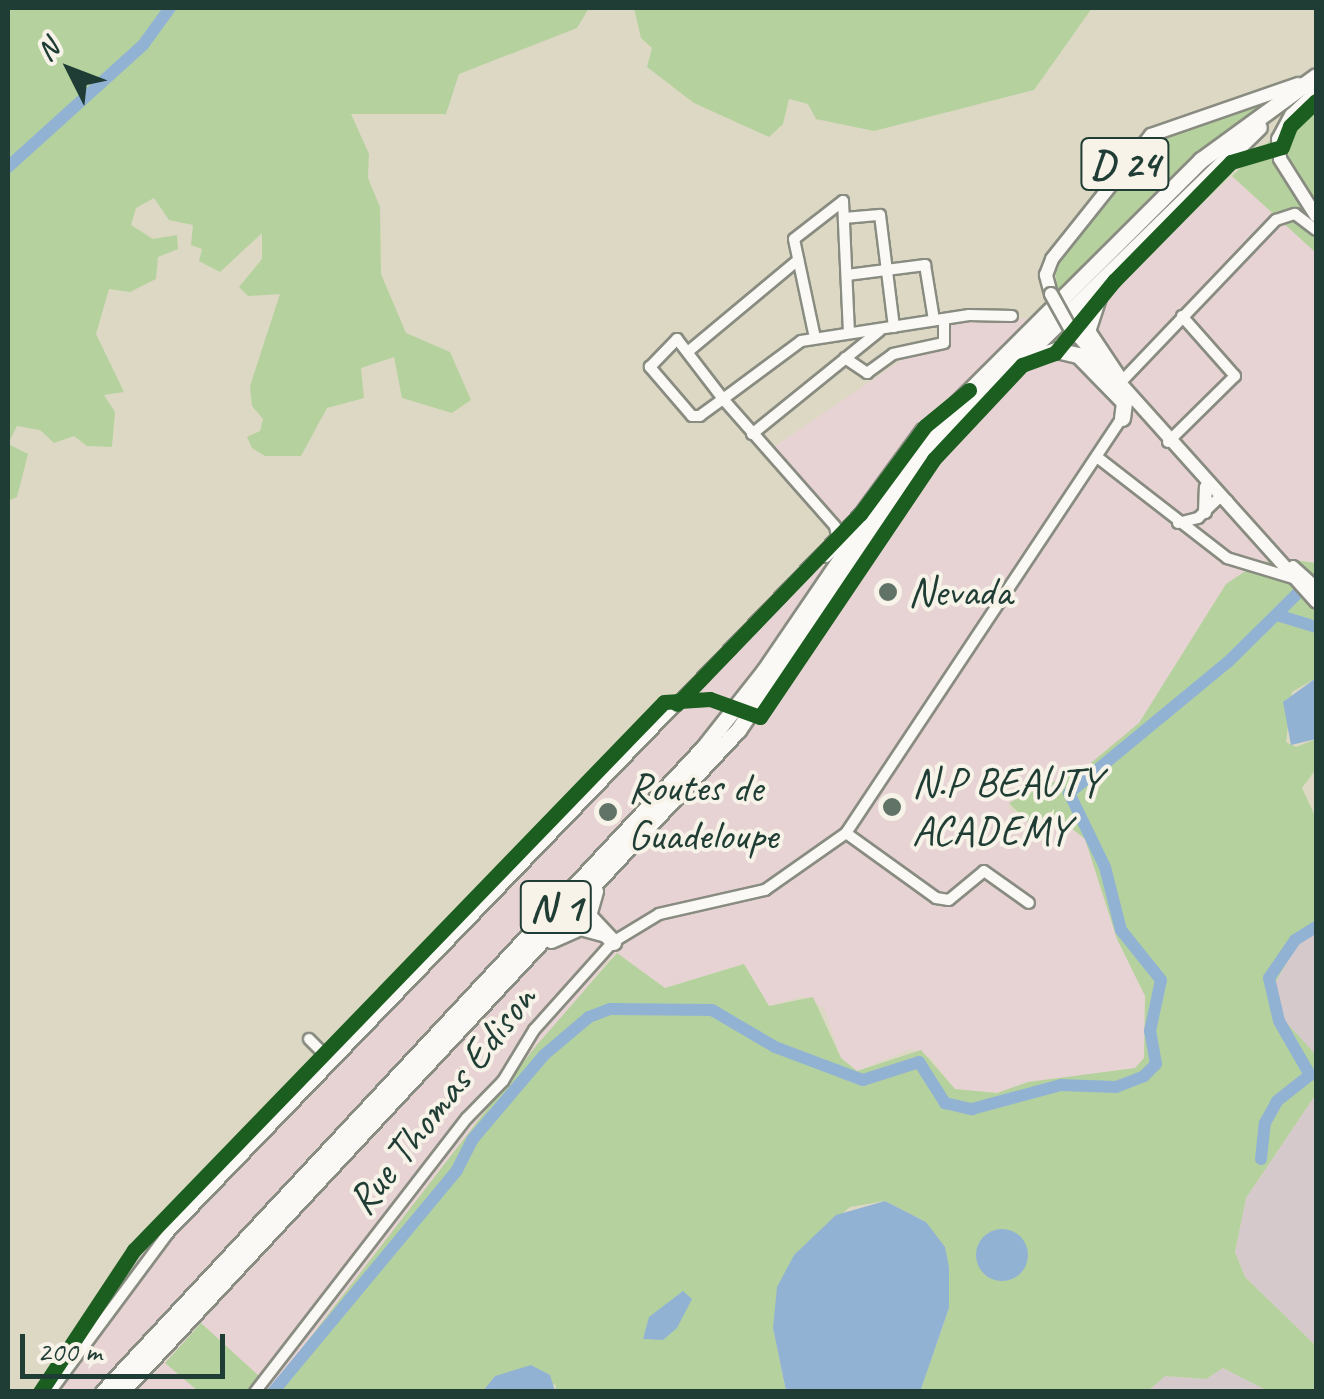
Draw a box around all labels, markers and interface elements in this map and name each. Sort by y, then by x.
north arrow [20,20,120,120]
text: N [29,31,66,68]
road number: D 24 [1080,129,1170,199]
place label: Nevada [908,567,1012,617]
marker: Nevada [877,581,899,603]
place label: N.P BEAUTY ACADEMY [912,758,1101,856]
place label: Routes de Guadeloupe [628,763,778,861]
marker: N.P BEAUTY ACADEMY [881,796,903,818]
marker: Routes de Guadeloupe [597,801,619,823]
road number: N 1 [518,872,594,942]
street label: Rue Thomas Edison [337,975,547,1225]
scale bar [25,1314,230,1376]
text: 200 m [37,1332,102,1370]

